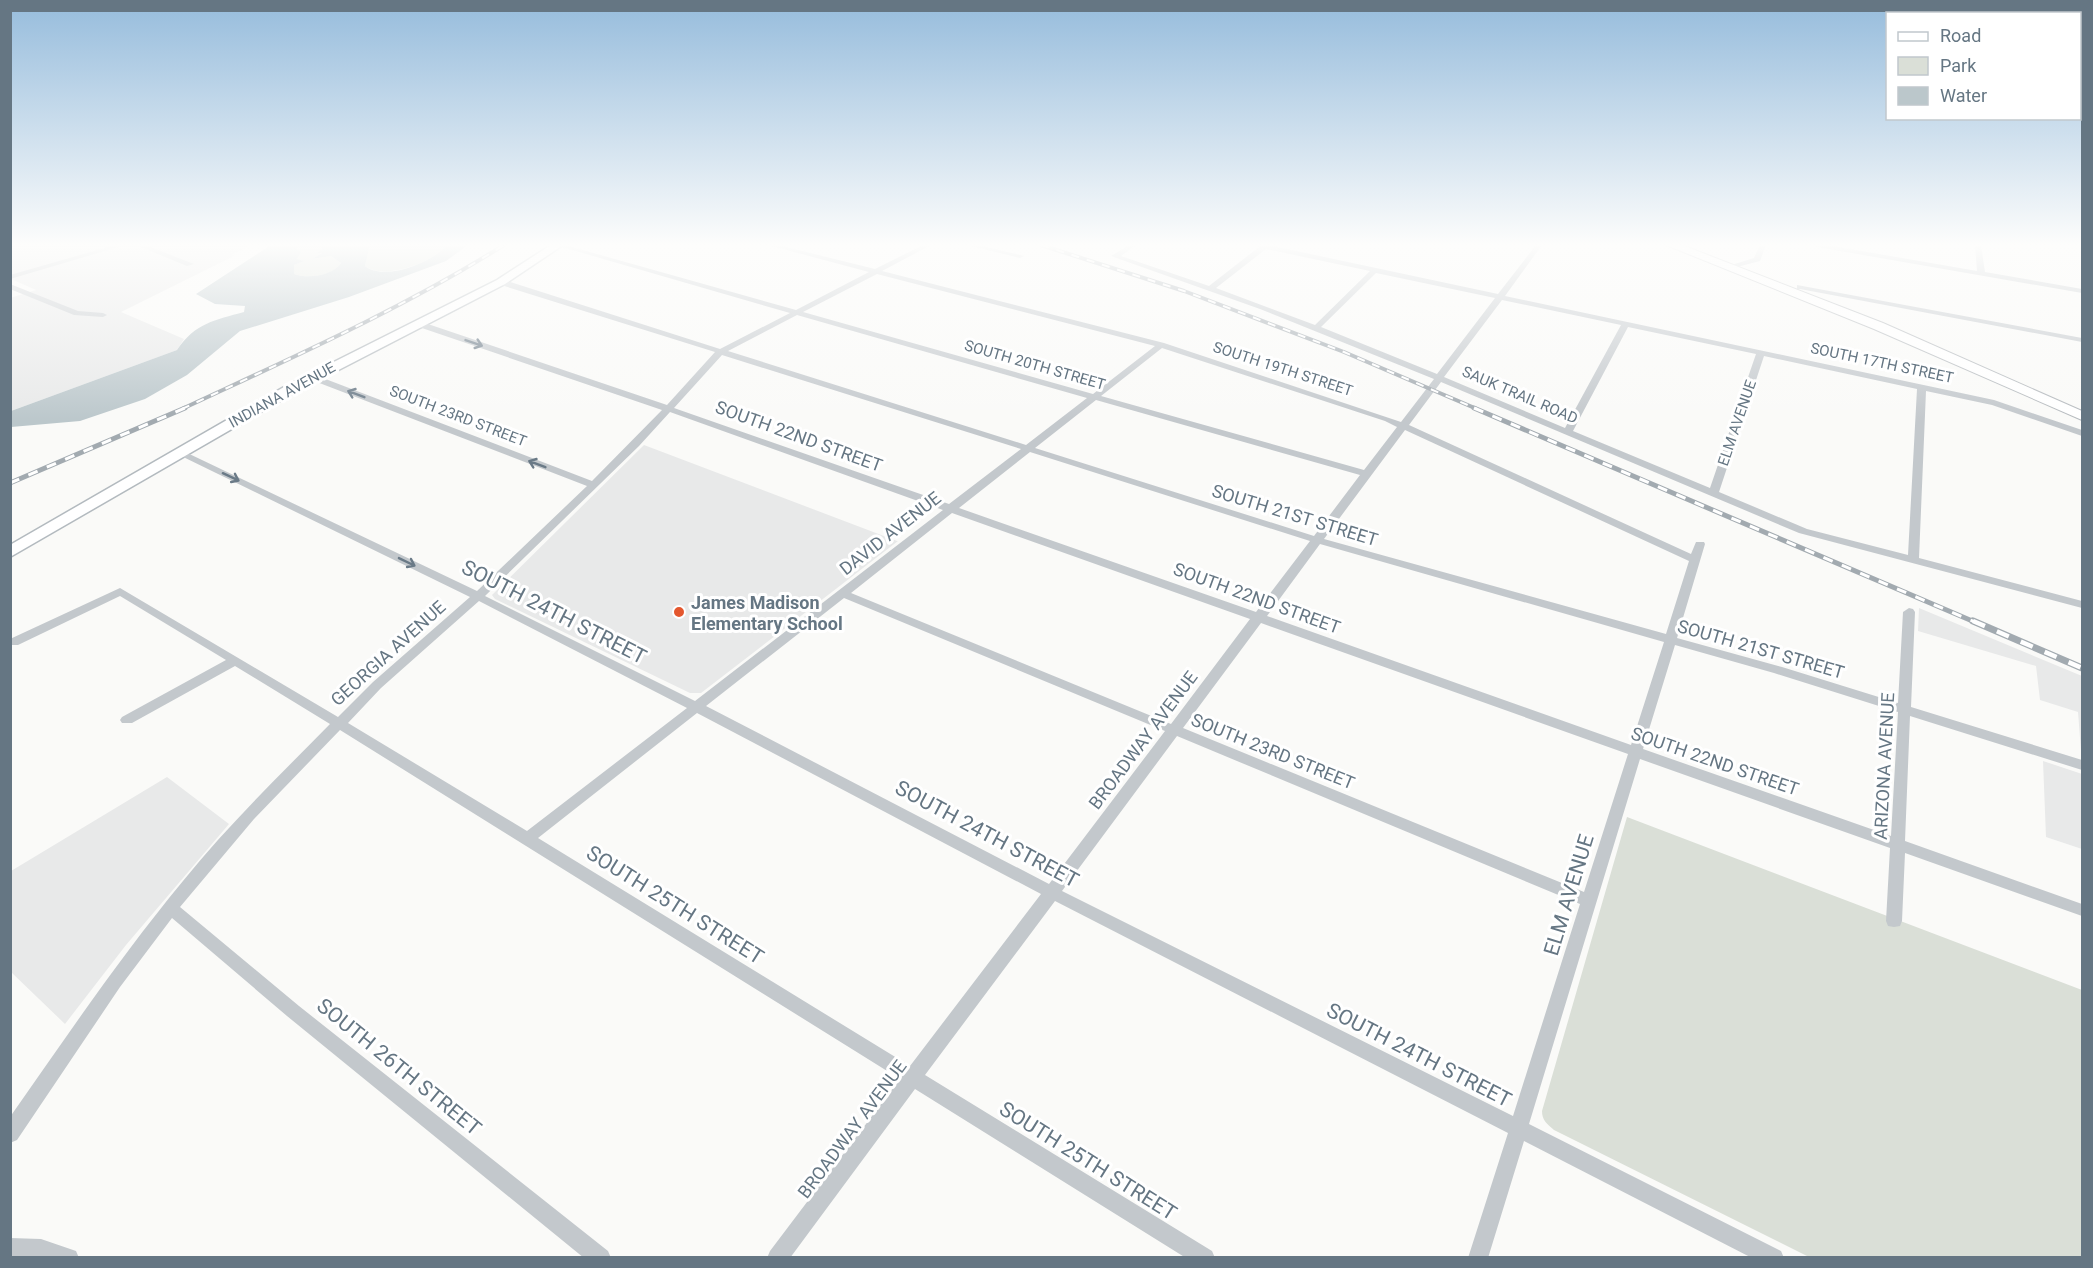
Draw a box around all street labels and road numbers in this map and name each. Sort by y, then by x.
street label: SOUTH 20TH STREET [962,336,1108,394]
street label: SOUTH 19TH STREET [1211,338,1355,400]
street label: SOUTH 17TH STREET [1809,339,1955,387]
street label: INDIANA AVENUE [226,358,339,432]
street label: SAUK TRAIL ROAD [1459,362,1581,428]
street label: ELM AVENUE [1714,377,1760,468]
street label: SOUTH 23RD STREET [387,382,529,450]
street label: SOUTH 22ND STREET [713,396,886,476]
street label: SOUTH 21ST STREET [1209,480,1381,550]
street label: DAVID AVENUE [835,487,945,579]
street label: SOUTH 24TH STREET [458,555,651,669]
street label: SOUTH 22ND STREET [1171,558,1344,638]
street label: GEORGIA AVENUE [326,596,450,710]
street label: SOUTH 21ST STREET [1675,615,1847,683]
street label: BROADWAY AVENUE [1084,667,1202,813]
street label: ARIZONA AVENUE [1870,692,1898,840]
street label: SOUTH 23RD STREET [1188,709,1358,793]
street label: SOUTH 22ND STREET [1628,722,1802,800]
street label: SOUTH 24TH STREET [891,775,1083,893]
street label: ELM AVENUE [1539,831,1599,958]
street label: SOUTH 25TH STREET [582,841,768,970]
street label: SOUTH 26TH STREET [312,993,486,1141]
street label: SOUTH 24TH STREET [1323,998,1516,1112]
street label: BROADWAY AVENUE [793,1056,911,1202]
street label: SOUTH 25TH STREET [995,1097,1181,1226]

